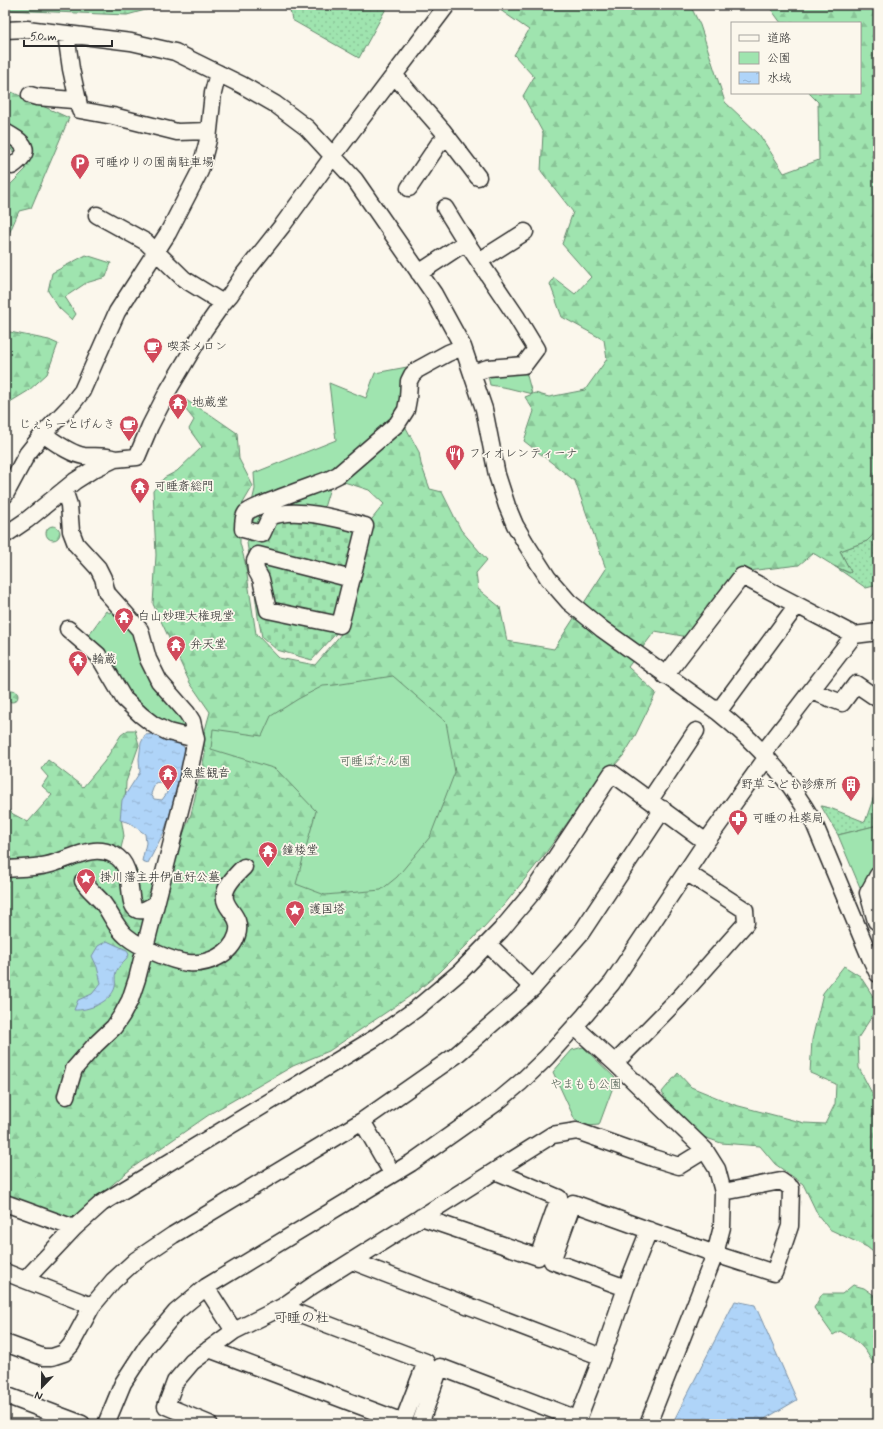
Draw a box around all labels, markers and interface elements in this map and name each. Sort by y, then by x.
scale bar [24,22,112,48]
legend [731,22,861,94]
text: 50 m [30,29,57,45]
text: 道路 [767,31,791,47]
text: 公園 [767,51,791,67]
text: 水域 [767,71,791,87]
parking icon: 可睡ゆりの園南駐車場 [69,152,91,180]
place label: 可睡ゆりの園南駐車場 [94,155,214,171]
cafe icon: 喫茶メロン [142,336,164,364]
place label: 喫茶メロン [167,339,227,355]
temple icon: 地蔵堂 [167,392,189,420]
place label: 地蔵堂 [192,395,228,411]
cafe icon: じぇらーとげんき [118,414,140,442]
place label: じぇらーとげんき [19,417,115,433]
restaurant icon: フィオレンティーナ [444,443,466,471]
place label: フィオレンティーナ [469,446,578,462]
temple icon: 可睡斎総門 [129,476,151,504]
place label: 可睡斎総門 [154,479,214,495]
temple icon: 白山妙理大権現堂 [113,606,135,634]
place label: 白山妙理大権現堂 [138,609,234,625]
temple icon: 弁天堂 [165,634,187,662]
place label: 弁天堂 [190,637,226,653]
temple icon: 輪蔵 [67,649,89,677]
place label: 輪蔵 [92,652,116,668]
park label: 可睡ぼたん園 [339,754,411,770]
temple icon: 魚藍観音 [157,763,179,791]
place label: 魚藍観音 [182,766,230,782]
building icon: 野草こども診療所 [840,774,862,802]
place label: 野草こども診療所 [741,777,837,793]
pharmacy icon: 可睡の杜薬局 [727,808,749,836]
place label: 可睡の杜薬局 [752,811,824,827]
temple icon: 鐘楼堂 [257,840,279,868]
place label: 鐘楼堂 [282,843,318,859]
place icon: 掛川藩主井伊直好公墓 [75,867,97,895]
place label: 掛川藩主井伊直好公墓 [100,870,220,886]
place icon: 護国塔 [284,899,306,927]
place label: 護国塔 [309,902,345,918]
park label: やまもも公園 [550,1077,622,1093]
district label: 可睡の杜 [273,1309,329,1327]
north arrow [22,1367,62,1407]
text: N [33,1387,45,1403]

